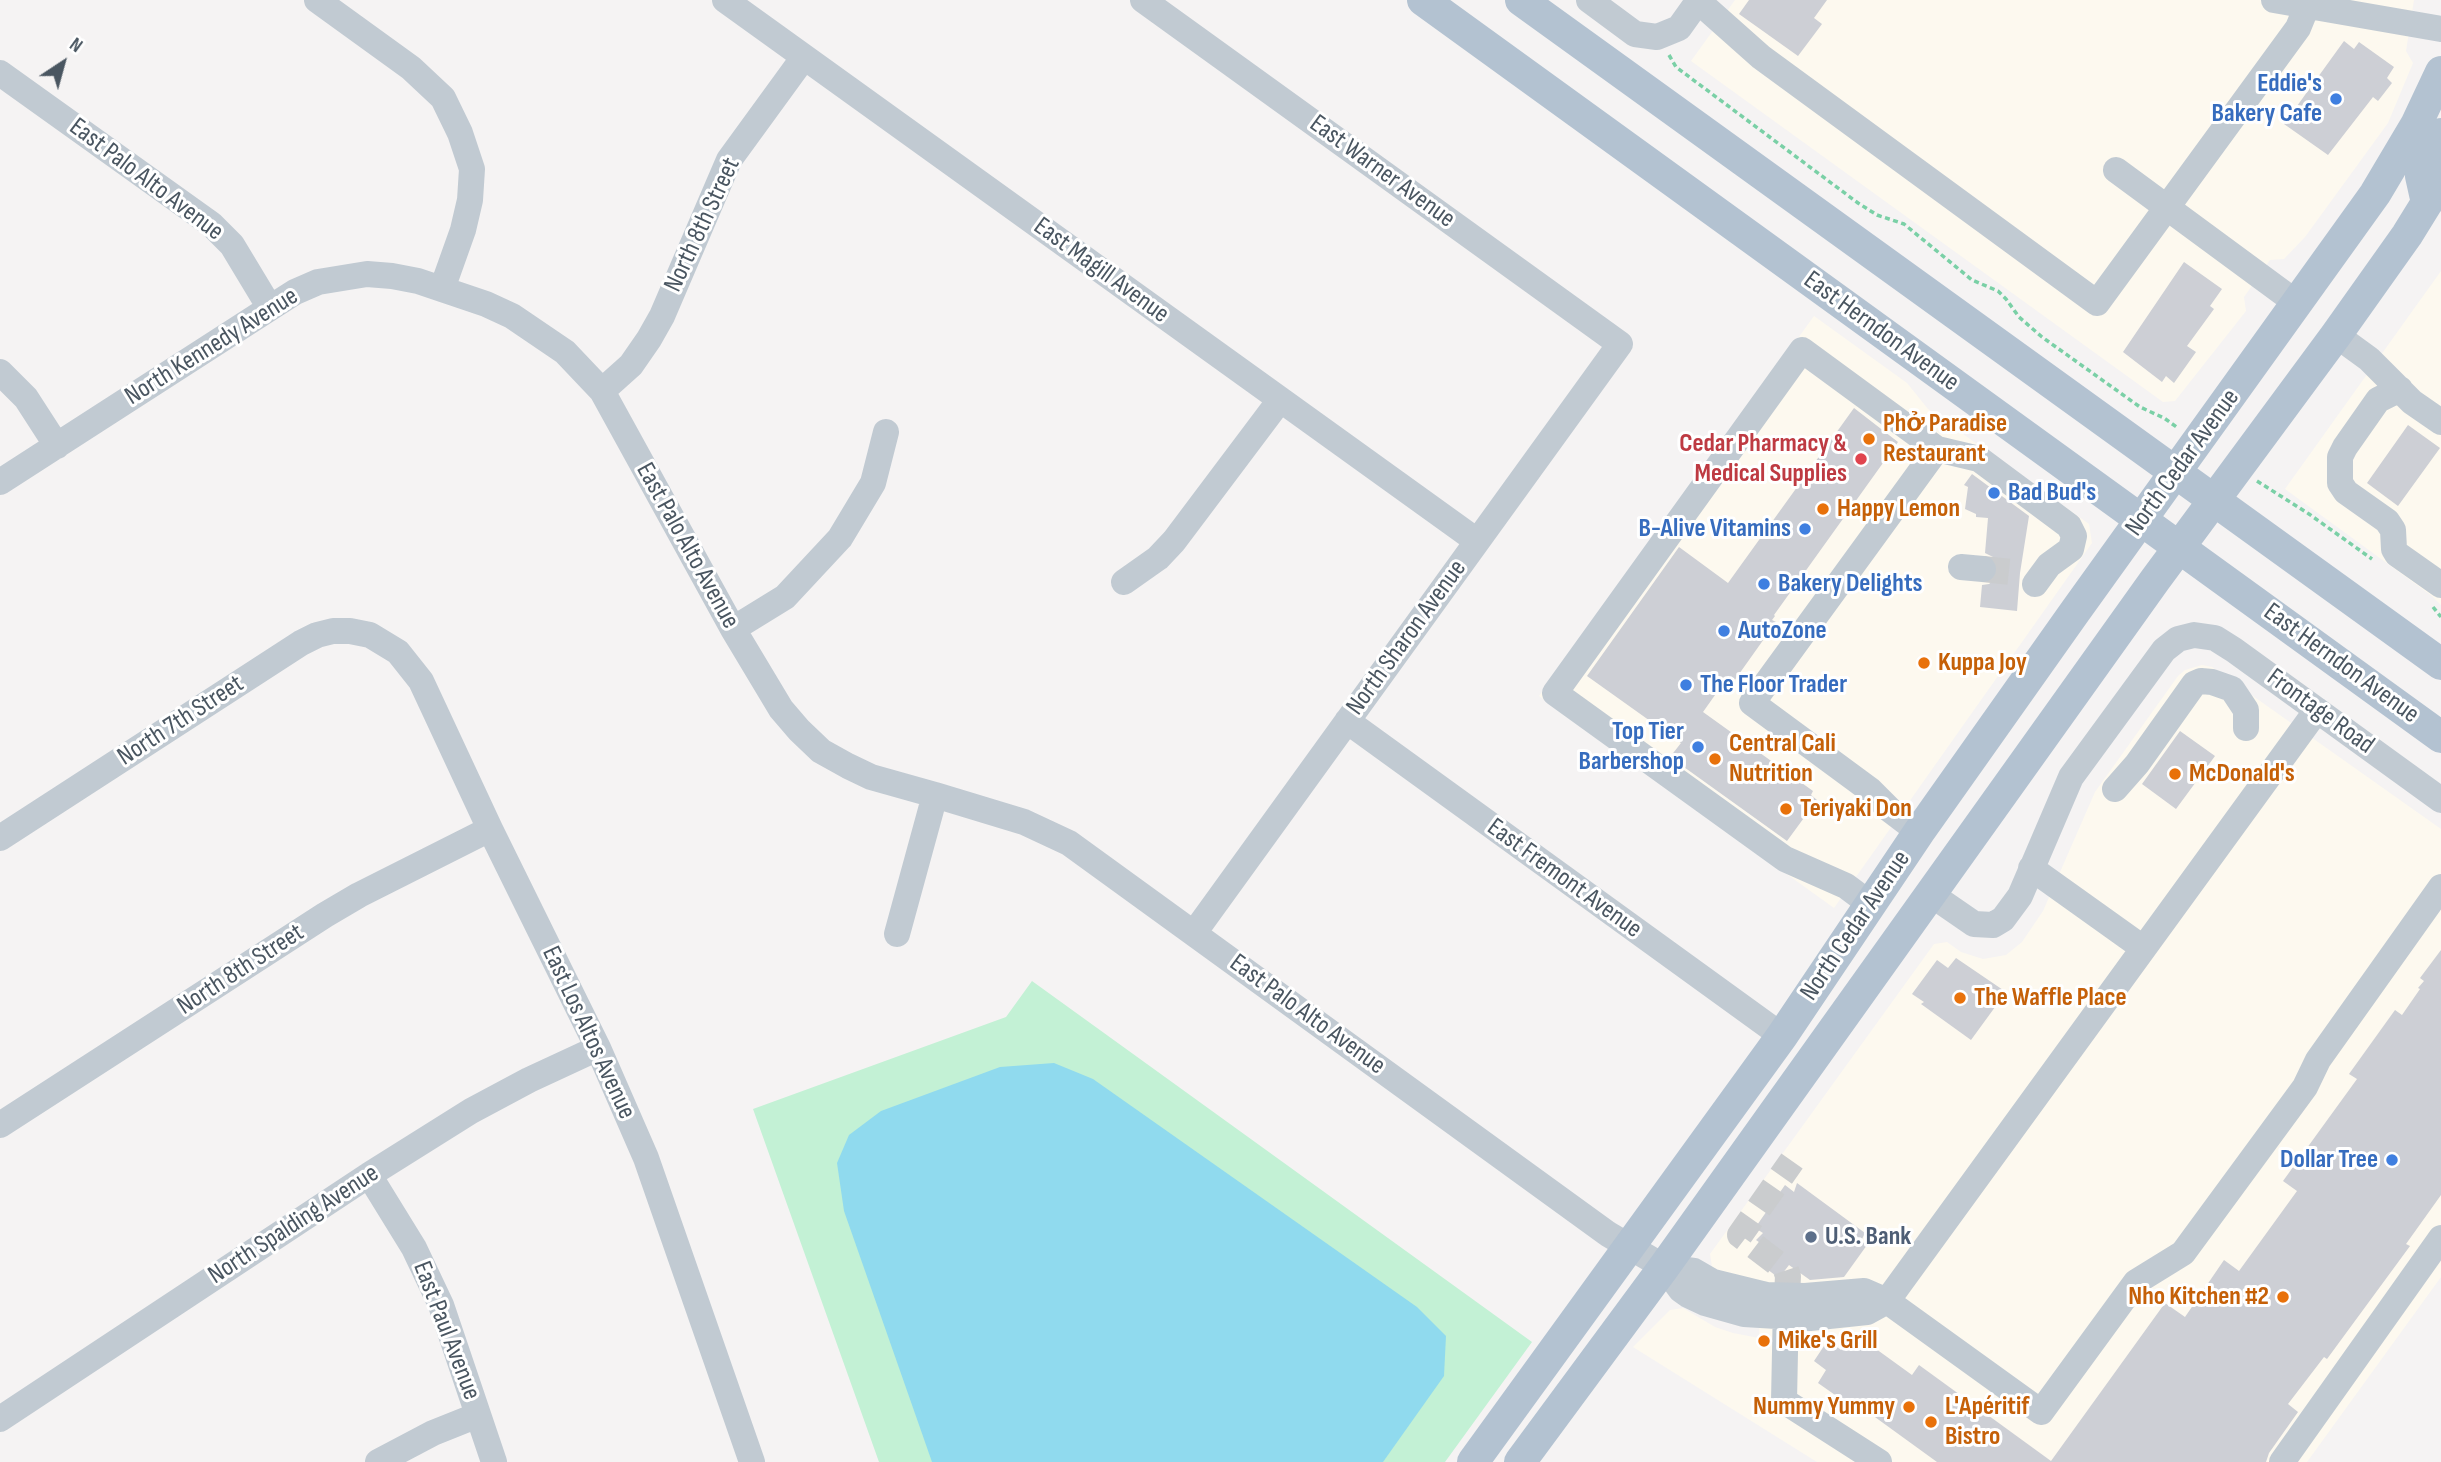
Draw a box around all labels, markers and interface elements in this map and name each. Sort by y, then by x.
north arrow [28,28,98,98]
text: N [65,33,87,58]
place label: Eddie's Bakery Cafe [2212,68,2322,130]
marker: Eddie's Bakery Cafe [2328,91,2344,107]
street label: East Warner Avenue [1303,109,1461,235]
street label: East Palo Alto Avenue [63,112,229,248]
street label: North 8th Street [658,153,748,297]
street label: East Magill Avenue [1027,211,1175,331]
street label: East Herndon Avenue [1797,265,1965,399]
street label: North Kennedy Avenue [120,281,304,413]
street label: North Cedar Avenue [2119,384,2247,542]
place label: Phở Paradise Restaurant [1883,408,2007,470]
place label: Cedar Pharmacy & Medical Supplies [1679,428,1847,490]
marker: Phở Paradise Restaurant [1861,431,1877,447]
marker: Cedar Pharmacy & Medical Supplies [1853,451,1869,467]
street label: East Palo Alto Avenue [629,458,745,634]
place label: Bad Bud's [2008,477,2096,509]
marker: Bad Bud's [1986,485,2002,501]
place label: Happy Lemon [1837,493,1960,525]
marker: Happy Lemon [1815,501,1831,517]
place label: B-Alive Vitamins [1639,513,1791,545]
marker: B-Alive Vitamins [1797,521,1813,537]
street label: North Sharon Avenue [1340,554,1474,722]
place label: Bakery Delights [1778,568,1923,600]
marker: Bakery Delights [1756,576,1772,592]
street label: East Herndon Avenue [2257,597,2425,731]
place label: AutoZone [1738,615,1827,647]
marker: AutoZone [1716,623,1732,639]
place label: Kuppa Joy [1938,647,2027,679]
marker: Kuppa Joy [1916,655,1932,671]
street label: Frontage Road [2260,663,2380,761]
street label: North 7th Street [112,669,250,773]
place label: The Floor Trader [1700,669,1847,701]
marker: The Floor Trader [1678,677,1694,693]
place label: Top Tier Barbershop [1578,716,1684,778]
place label: Central Cali Nutrition [1729,728,1836,790]
marker: Top Tier Barbershop [1690,739,1706,755]
marker: Central Cali Nutrition [1707,751,1723,767]
place label: McDonald's [2189,758,2295,790]
marker: McDonald's [2167,766,2183,782]
place label: Teriyaki Don [1800,793,1912,825]
marker: Teriyaki Don [1778,801,1794,817]
street label: East Fremont Avenue [1481,812,1647,946]
street label: North Cedar Avenue [1794,845,1918,1007]
street label: North 8th Street [172,918,310,1022]
street label: East Los Altos Avenue [534,942,642,1124]
street label: East Palo Alto Avenue [1223,948,1391,1082]
place label: The Waffle Place [1974,982,2127,1014]
marker: The Waffle Place [1952,990,1968,1006]
place label: Dollar Tree [2280,1144,2378,1176]
marker: Dollar Tree [2384,1152,2400,1168]
street label: North Spalding Avenue [203,1158,385,1292]
place label: U.S. Bank [1825,1221,1911,1253]
marker: U.S. Bank [1803,1229,1819,1245]
street label: East Paul Avenue [405,1257,487,1405]
place label: Nho Kitchen #2 [2128,1281,2269,1313]
marker: Nho Kitchen #2 [2275,1289,2291,1305]
place label: Mike's Grill [1778,1325,1878,1357]
marker: Mike's Grill [1756,1333,1772,1349]
place label: Nummy Yummy [1753,1391,1895,1423]
place label: L'Apéritif Bistro [1945,1391,2029,1452]
marker: Nummy Yummy [1901,1399,1917,1415]
marker: L'Apéritif Bistro [1923,1414,1939,1430]

